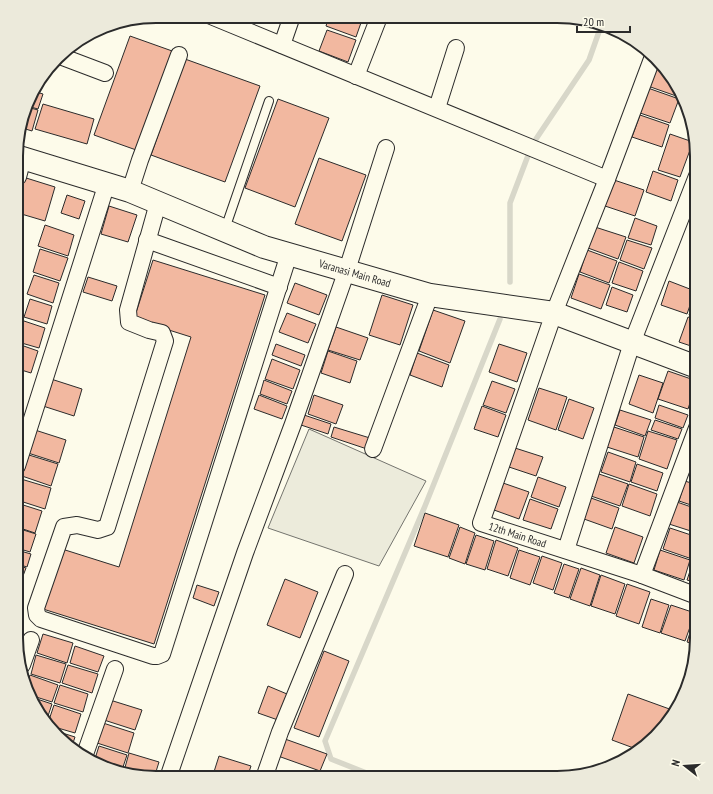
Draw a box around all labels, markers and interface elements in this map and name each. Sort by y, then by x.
scale bar [577,8,630,34]
text: 20 m [583,14,604,29]
street label: Varanasi Main Road [317,256,393,290]
street label: 12th Main Road [487,519,548,551]
north arrow [665,746,705,786]
text: N [668,758,683,768]

